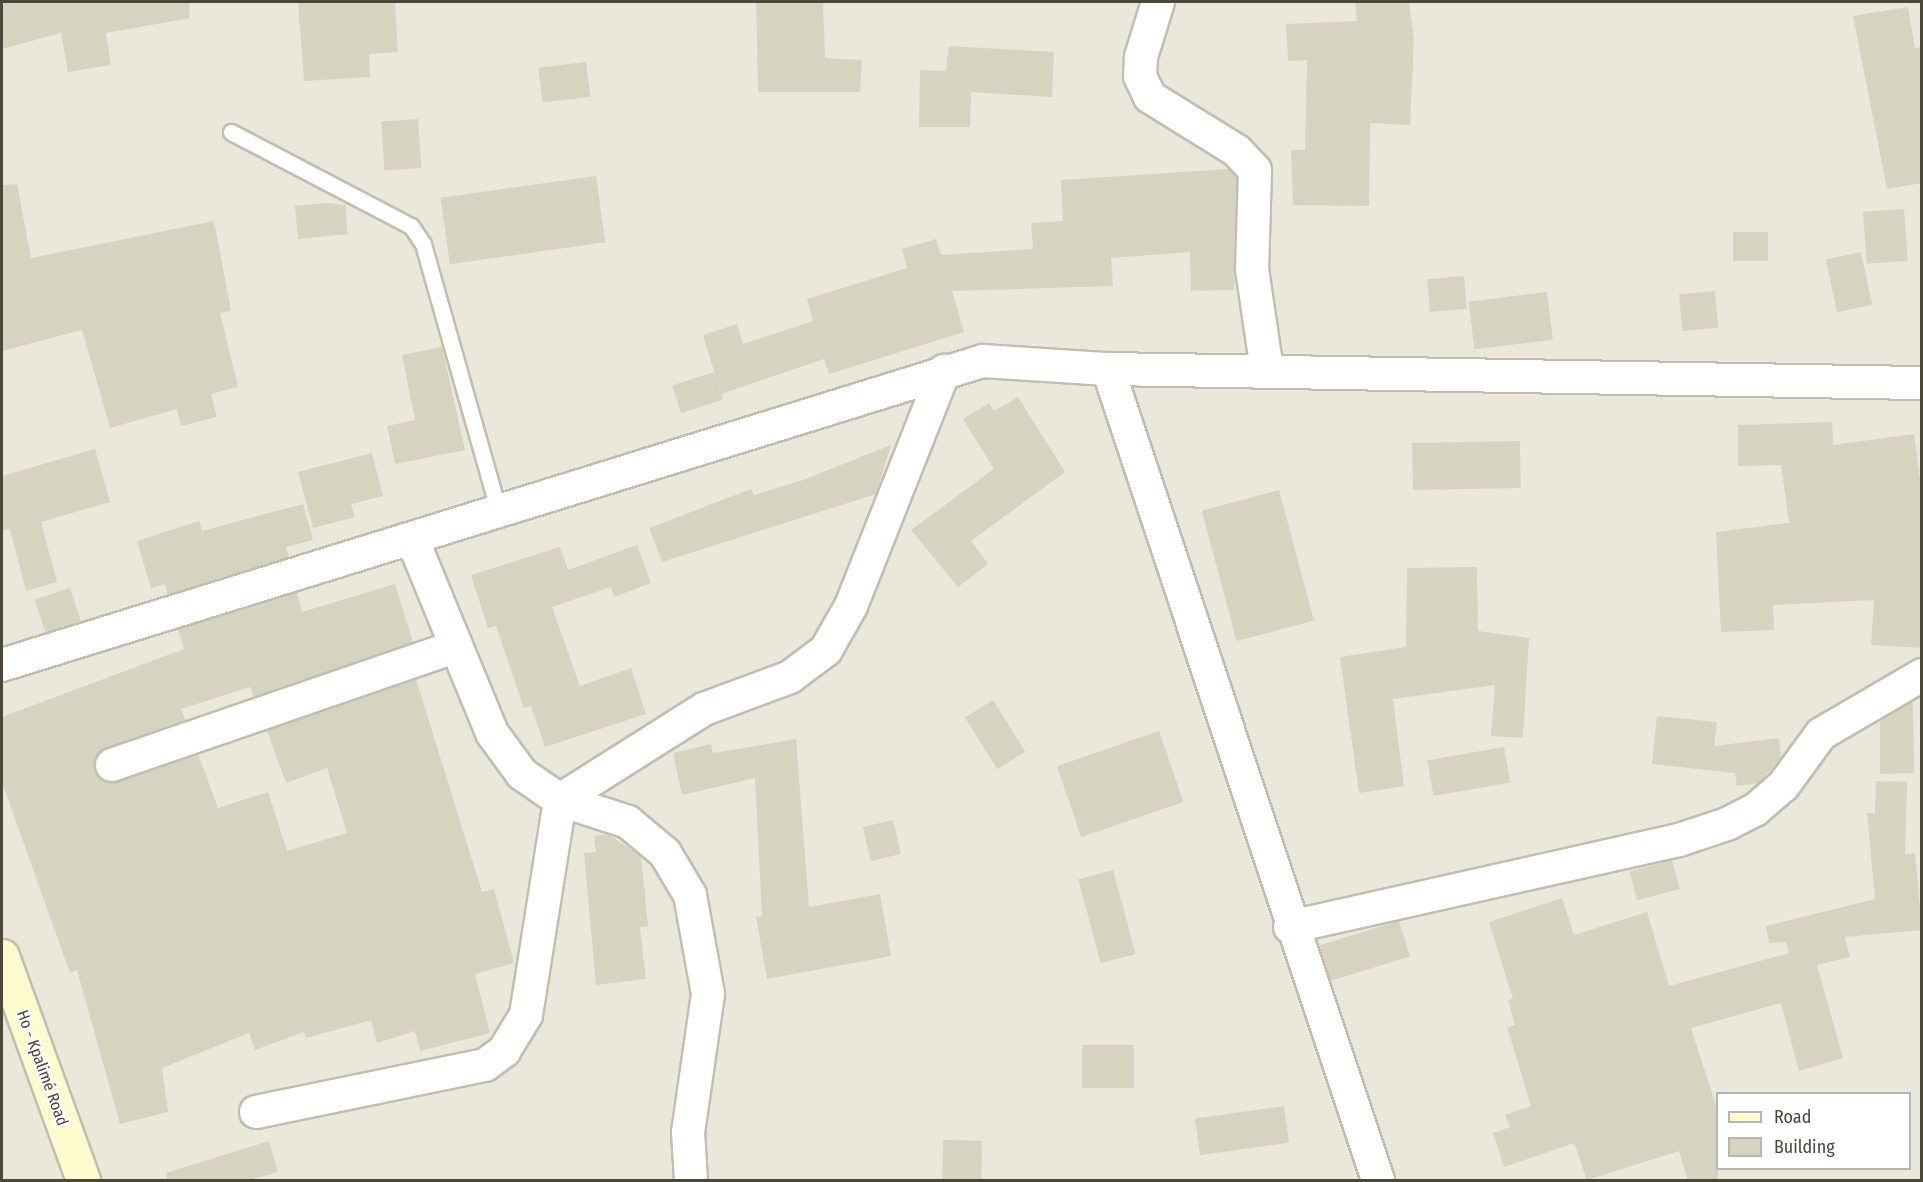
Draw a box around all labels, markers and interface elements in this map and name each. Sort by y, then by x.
street label: Ho - Kpalimé Road [12,1008,72,1128]
legend [1716,1092,1911,1170]
text: Road [1774,1106,1811,1128]
text: Building [1774,1136,1835,1158]

